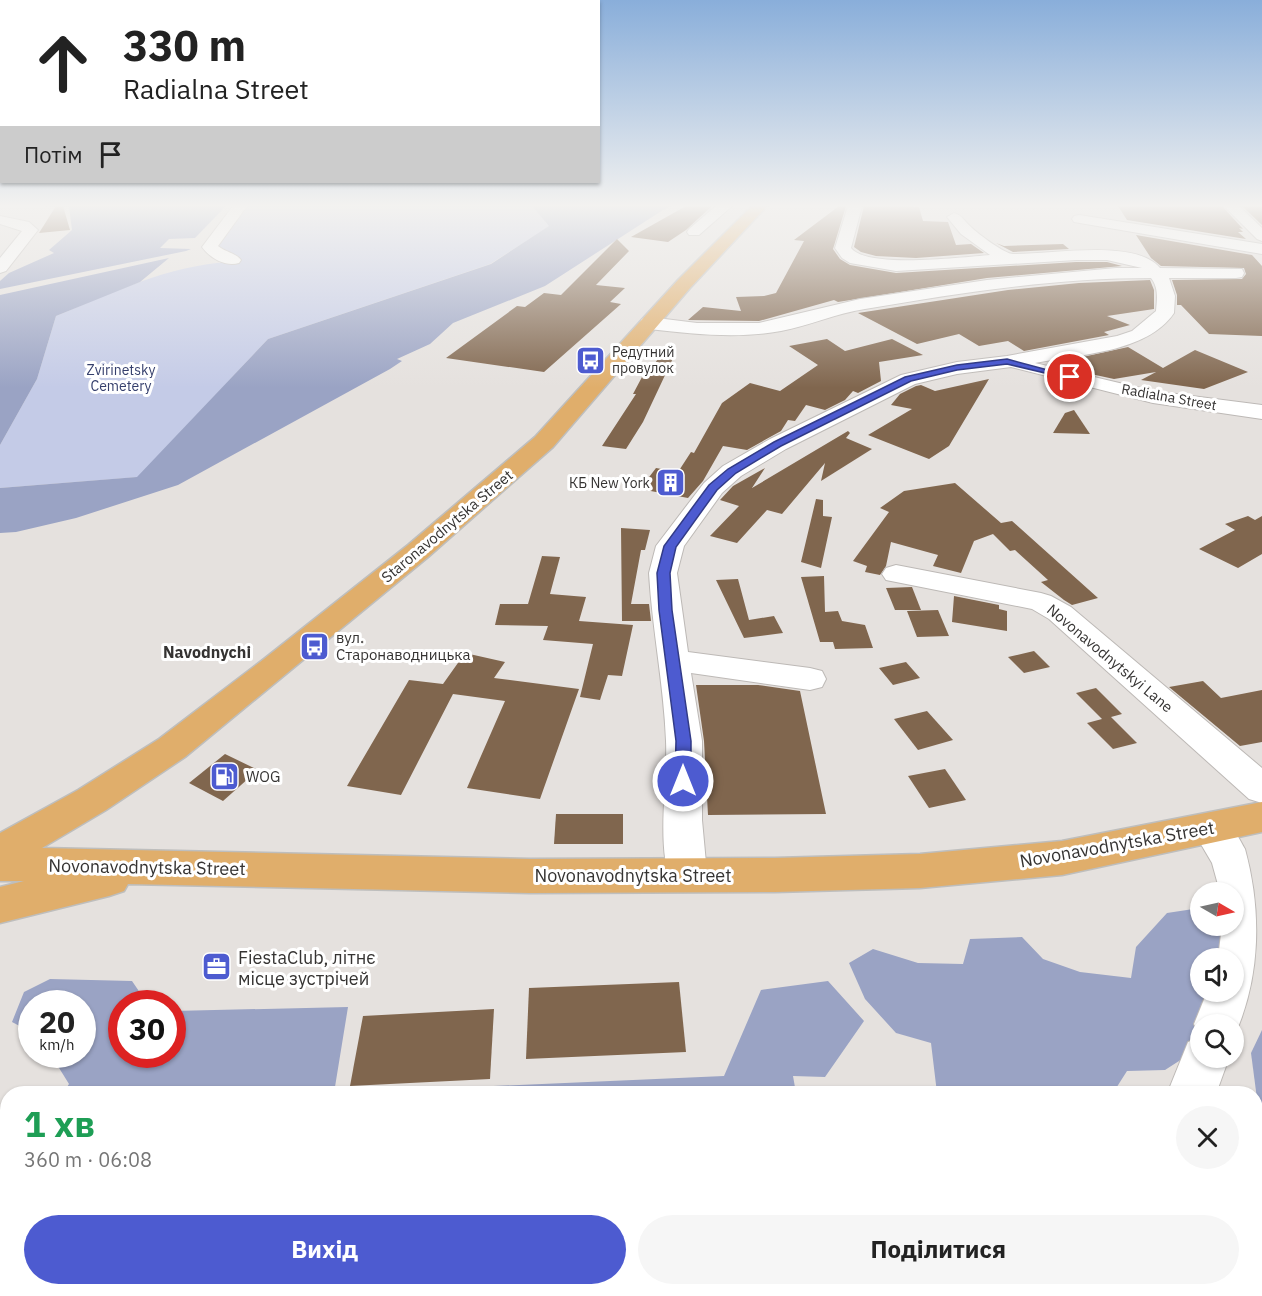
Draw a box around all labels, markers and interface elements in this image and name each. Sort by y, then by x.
text: 330 m [123,18,246,73]
icon: ahead [24,24,102,102]
text: Radialna Street [123,71,309,106]
icon: arrive [94,138,127,171]
text: Потім [24,140,82,169]
place label: Редутний провулок [612,343,675,377]
bus stop icon: Редутний провулок [575,344,607,376]
pin [1044,351,1095,402]
icon: arrive [1053,360,1086,393]
park label: Zvirinetsky Cemetery [87,361,155,395]
street label: Radialna Street [1120,380,1218,414]
street label: Staronavodnytska Street [377,466,517,586]
building icon: КБ New York [655,467,687,499]
place label: КБ New York [569,474,651,492]
street label: Novonavodnytskyi Lane [1043,600,1177,716]
place label: вул. Старонаводницька [336,628,470,664]
bus stop icon: вул. Старонаводницька [299,630,331,662]
district label: Navodnychi [163,642,251,662]
position arrow [651,749,715,813]
fuel station icon: WOG [209,760,241,792]
place label: WOG [246,767,280,786]
street label: Novonavodnytska Street [1018,816,1216,872]
street label: Novonavodnytska Street [48,854,246,880]
street label: Novonavodnytska Street [534,864,732,887]
north arrow [1190,882,1244,936]
map controls [1190,882,1244,1068]
place label: FiestaClub, літнє місце зустрічей [238,946,375,990]
button: sound [1190,948,1244,1002]
office icon: FiestaClub, літнє місце зустрічей [201,951,233,983]
speed limit sign: 30 [108,990,186,1068]
text: 20 [39,1002,75,1041]
button: search [1190,1014,1244,1068]
text: km/h [39,1035,75,1054]
text: 1 хв [24,1100,95,1147]
button: close [1176,1106,1239,1169]
text: 360 m · 06:08 [24,1146,152,1173]
button: Вихід [24,1215,626,1284]
button: Поділитися [638,1215,1239,1284]

